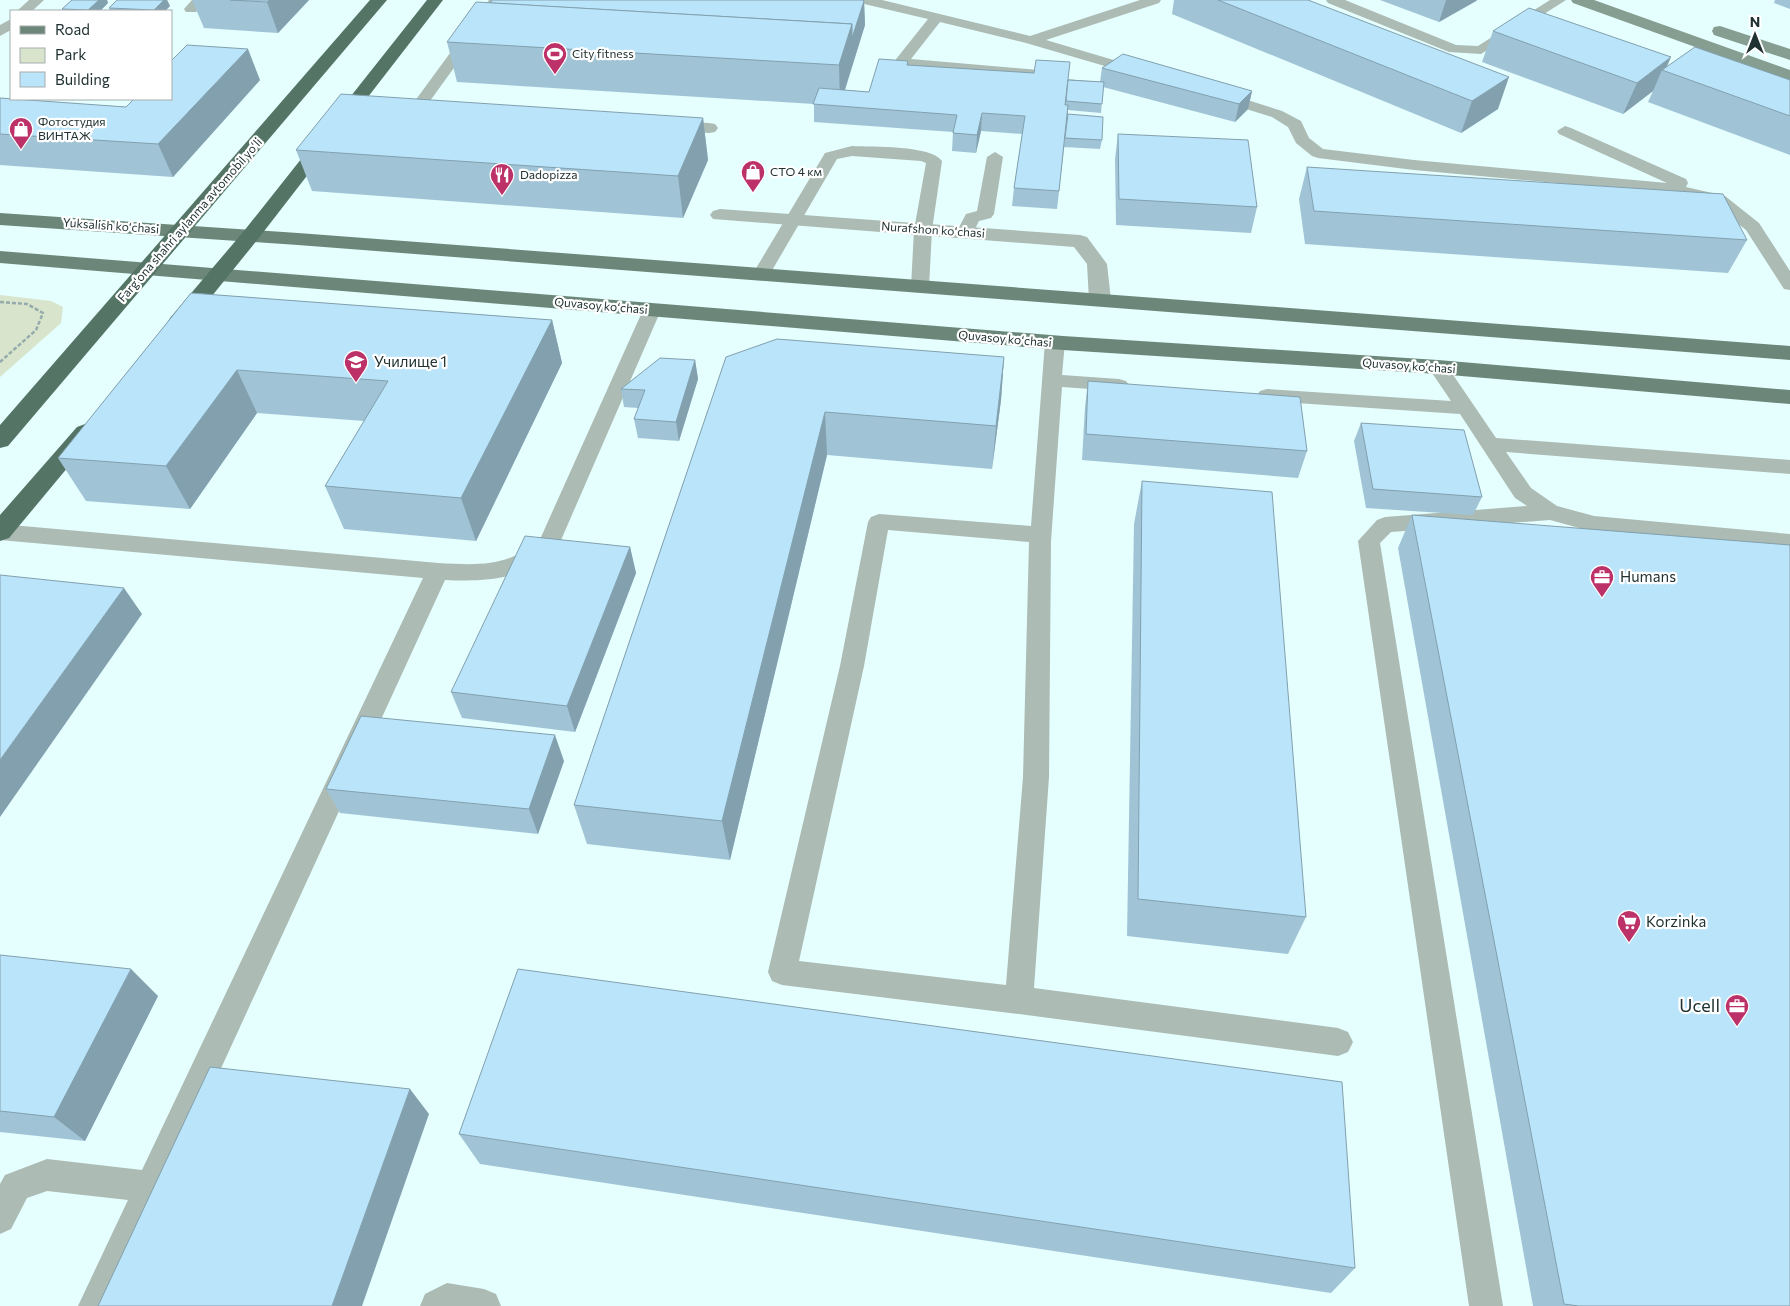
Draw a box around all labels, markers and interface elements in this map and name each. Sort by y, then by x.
legend [10,10,172,100]
north arrow [1730,10,1780,60]
text: N [1750,13,1760,30]
text: Road [55,20,90,38]
sports icon: City fitness [542,41,568,75]
text: Park [55,45,86,63]
place label: City fitness [572,46,634,60]
text: Building [55,70,110,88]
place label: Фотостудия ВИНТАЖ [38,114,106,142]
shop icon: Фотостудия ВИНТАЖ [8,116,34,150]
street label: Fargʻona shahri aylanma avtomobil yoʻli [114,135,264,304]
shop icon: СТО 4 км [740,159,766,193]
restaurant icon: Dadopizza [489,162,515,196]
place label: СТО 4 км [770,164,822,178]
place label: Dadopizza [520,167,578,181]
street label: Yuksalish koʻchasi [62,215,160,235]
street label: Nurafshon koʻchasi [881,218,985,240]
street label: Quvasoy koʻchasi [554,294,648,316]
street label: Quvasoy koʻchasi [958,327,1052,349]
school or university icon: Училище 1 [343,349,369,383]
place label: Училище 1 [374,352,447,370]
street label: Quvasoy koʻchasi [1362,355,1456,375]
office icon: Humans [1589,564,1615,598]
place label: Humans [1620,567,1676,585]
supermarket icon: Korzinka [1616,909,1642,943]
place label: Korzinka [1646,912,1706,930]
office icon: Ucell [1724,993,1750,1027]
place label: Ucell [1679,994,1720,1016]

